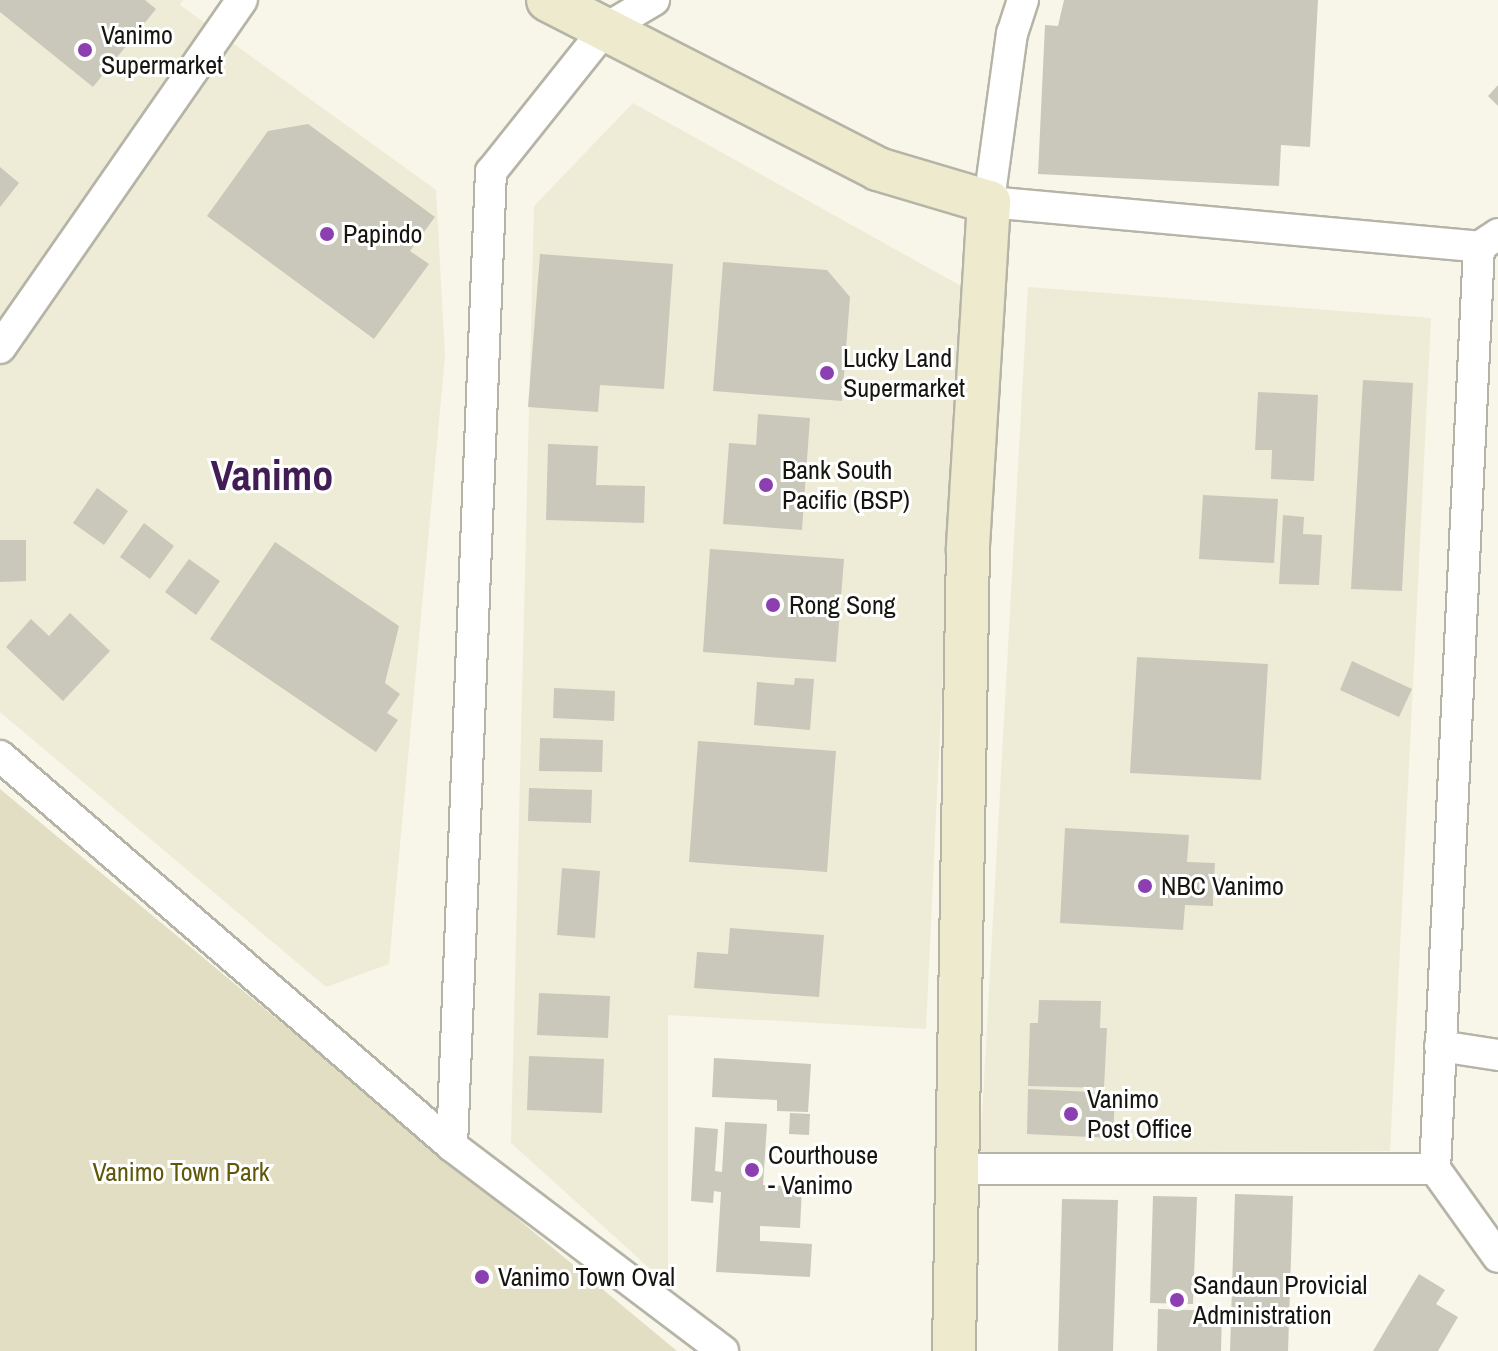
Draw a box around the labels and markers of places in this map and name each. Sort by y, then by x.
place label: Vanimo Supermarket [101,19,223,80]
marker: Vanimo Supermarket [76,41,94,59]
place label: Papindo [343,218,422,250]
marker: Papindo [318,225,336,243]
place label: Lucky Land Supermarket [843,342,965,404]
marker: Lucky Land Supermarket [818,364,836,382]
place label: Bank South Pacific (BSP) [782,454,910,516]
marker: Bank South Pacific (BSP) [757,476,775,494]
place label: Rong Song [789,589,896,621]
marker: Rong Song [764,596,782,614]
place label: NBC Vanimo [1161,870,1284,902]
marker: NBC Vanimo [1136,877,1154,895]
place label: Vanimo Post Office [1087,1083,1192,1144]
marker: Vanimo Post Office [1062,1105,1080,1123]
place label: Courthouse - Vanimo [768,1139,878,1200]
marker: Courthouse - Vanimo [743,1161,761,1179]
place label: Vanimo Town Oval [498,1261,675,1293]
marker: Vanimo Town Oval [473,1268,491,1286]
place label: Sandaun Provicial Administration [1193,1269,1367,1330]
marker: Sandaun Provicial Administration [1168,1291,1186,1309]

